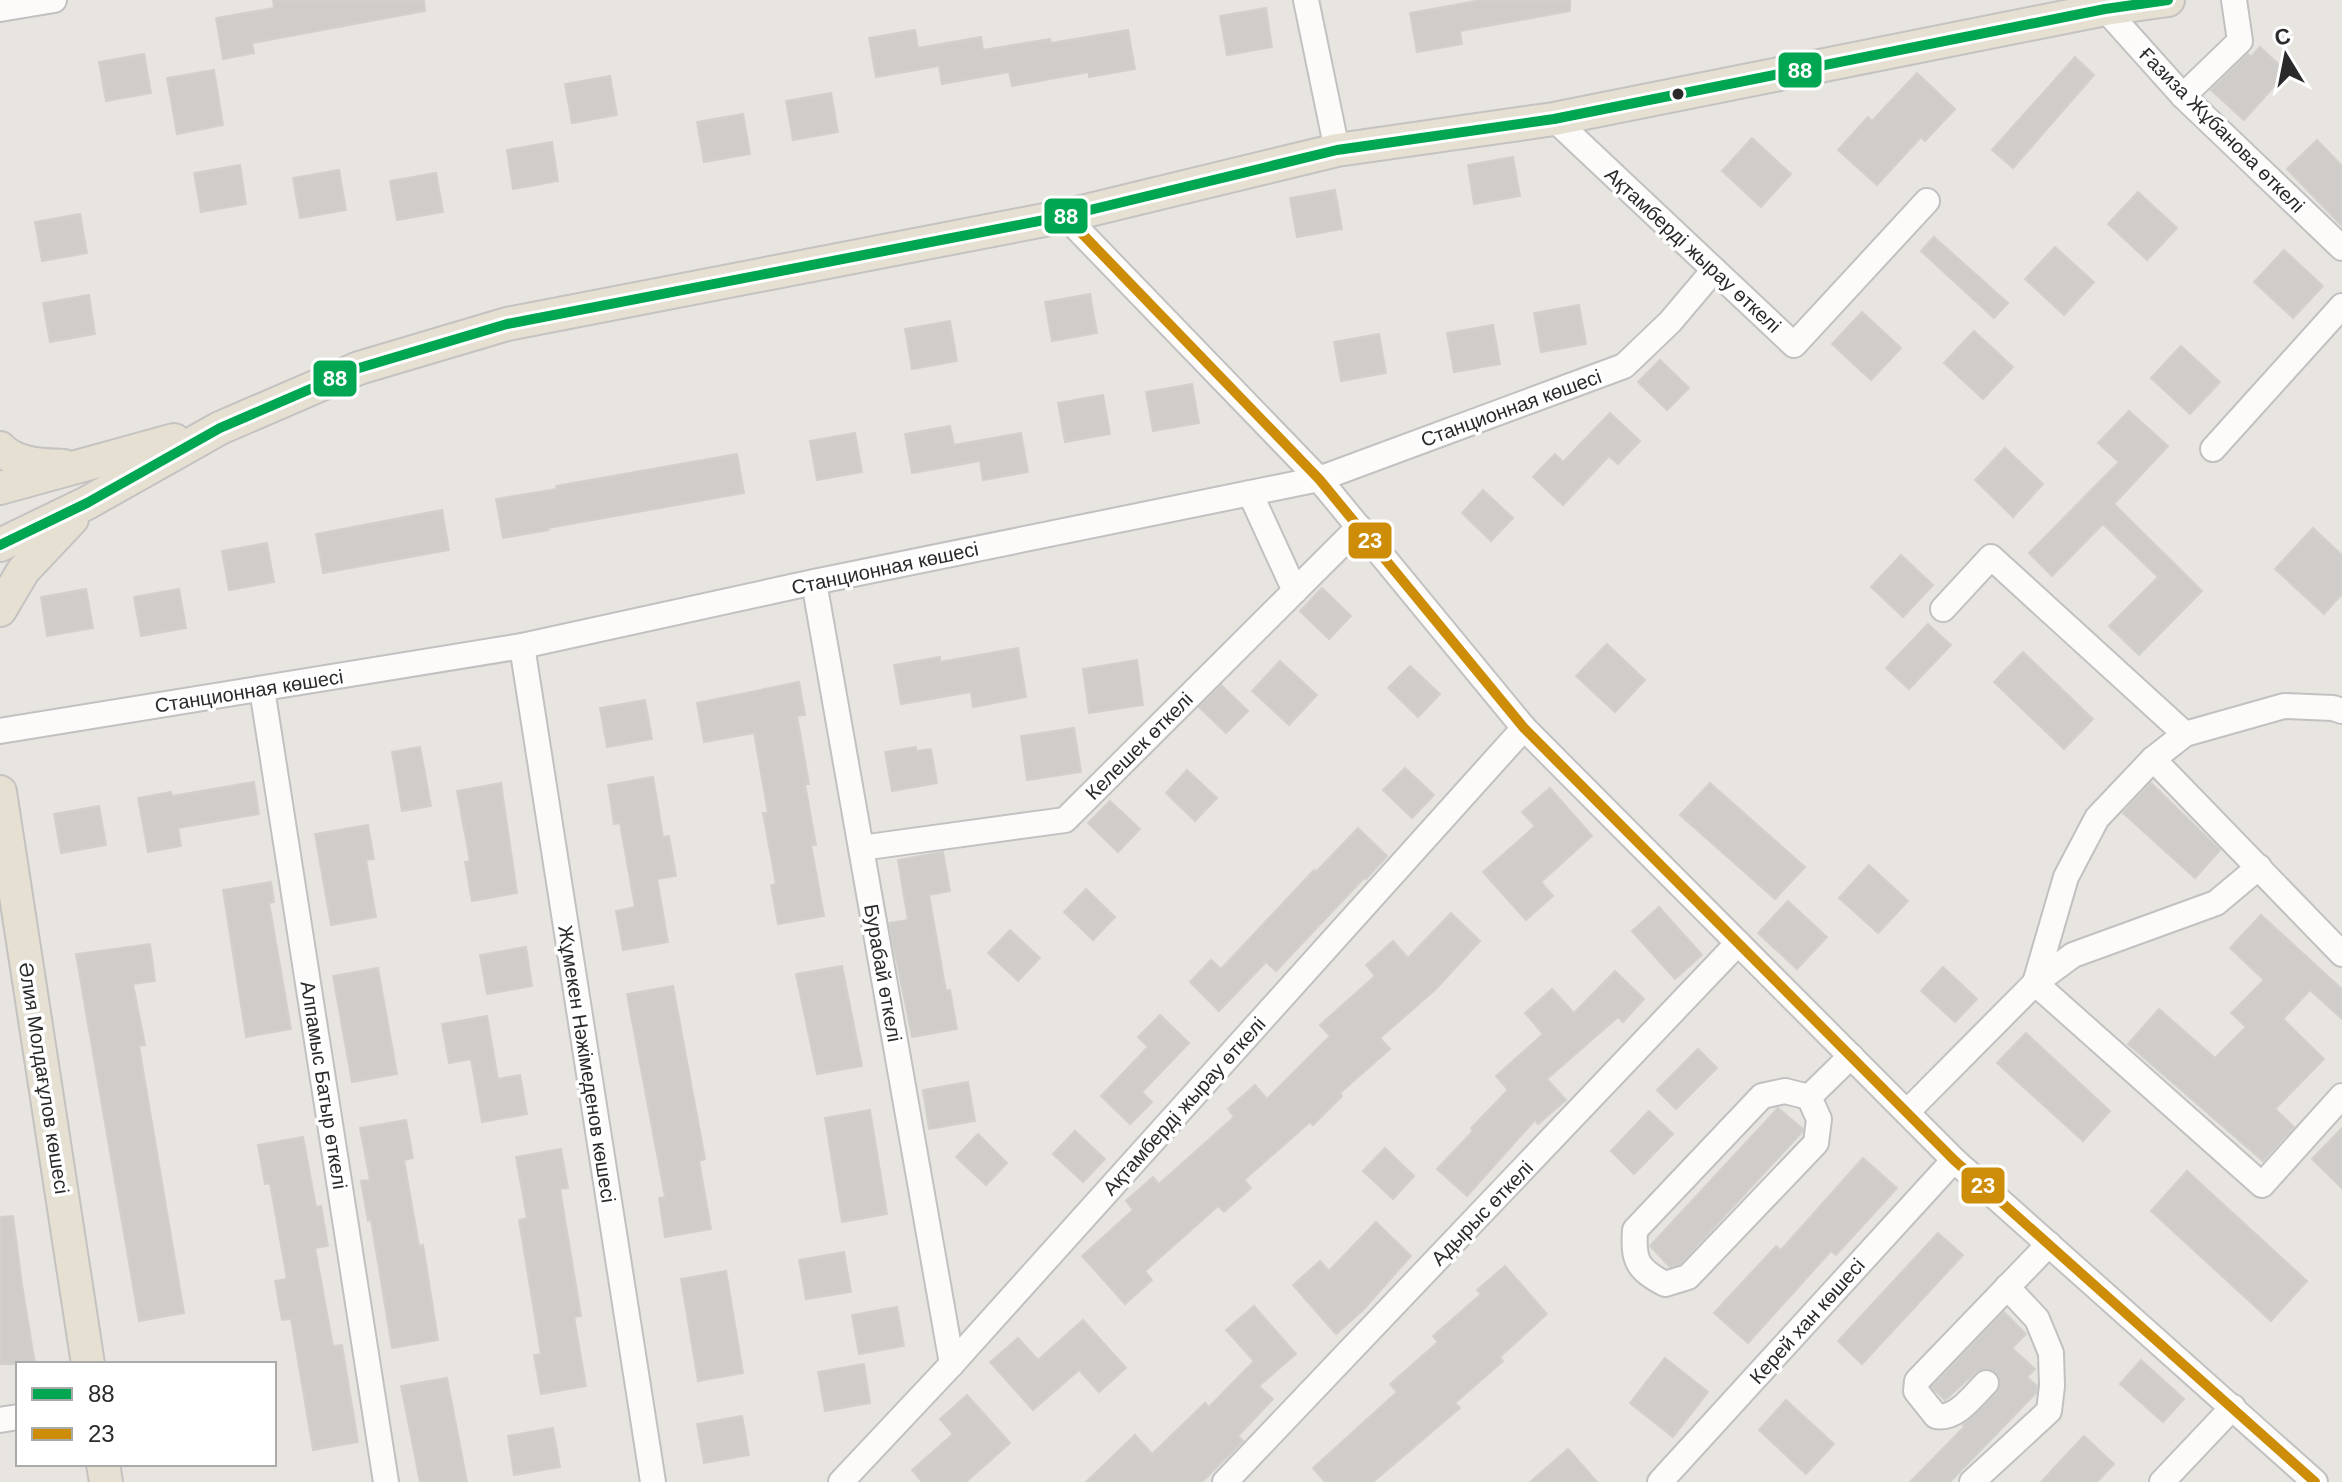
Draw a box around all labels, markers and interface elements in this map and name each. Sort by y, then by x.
north arrow [2246,16,2326,96]
text: С [2273,23,2293,50]
street label: Ғазиза Жұбанова өткелі [2134,42,2309,217]
line badge: 88 [1777,51,1823,89]
text: 88 [1788,58,1812,83]
unlabelled marker [1670,86,1686,102]
street label: Ақтамберді жырау өткелі [1601,163,1785,337]
line badge: 88 [1043,197,1089,235]
text: 88 [1054,204,1078,229]
line badge: 88 [312,359,358,398]
street label: Станционная көшесі [1418,365,1604,451]
text: 88 [323,366,347,391]
line badge: 23 [1347,521,1393,560]
text: 23 [1358,528,1382,553]
street label: Станционная көшесі [790,537,980,599]
street label: Станционная көшесі [153,665,345,717]
street label: Келешек өткелі [1081,688,1197,804]
street label: Бурабай өткелі [860,902,906,1044]
street label: Жұмекен Нәжімеденов көшесі [554,924,620,1204]
street label: Әлия Молдағұлов көшесі [15,961,73,1195]
street label: Алпамыс Батыр өткелі [297,979,351,1191]
street label: Ақтамберді жырау өткелі [1098,1013,1270,1199]
street label: Адырыс өткелі [1427,1156,1537,1270]
line badge: 23 [1960,1166,2006,1205]
text: 23 [1971,1173,1995,1198]
street label: Керей хан көшесі [1745,1254,1869,1388]
legend [16,1362,276,1466]
text: 88 [88,1380,115,1407]
text: 23 [88,1420,115,1447]

